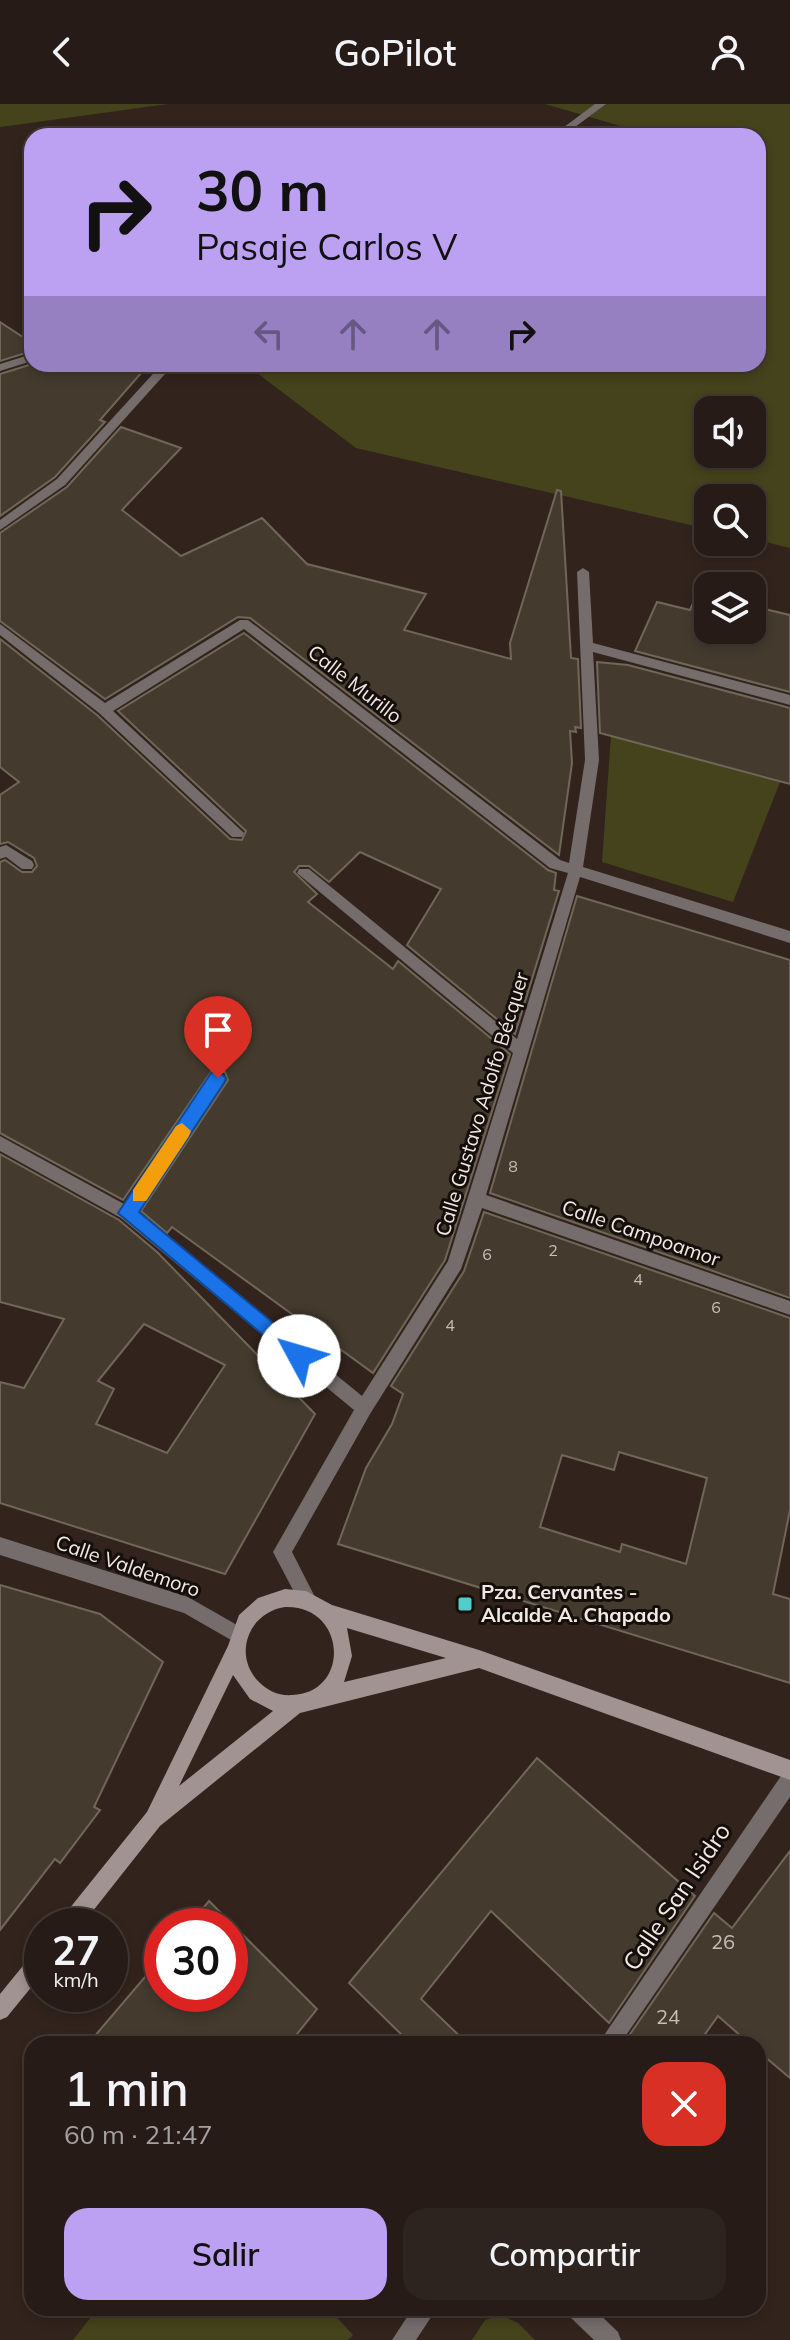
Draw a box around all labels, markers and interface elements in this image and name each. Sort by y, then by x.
icon: back [40,30,84,74]
text: GoPilot [334,30,456,75]
icon: person [706,30,750,74]
text: 30 m [196,155,329,225]
icon: right [64,160,168,264]
text: Pasaje Carlos V [196,224,457,269]
icon: left [247,312,291,356]
icon: ahead [331,312,375,356]
icon: ahead [415,312,459,356]
icon: right [499,312,543,356]
map controls [694,396,766,644]
button: sound [694,396,766,468]
button: search [694,484,766,556]
button: layers [694,572,766,644]
street label: Calle Murillo [303,639,407,728]
street label: Calle Gustavo Adolfo Bécquer [429,968,534,1239]
pin [184,996,252,1078]
icon: arrive [196,1008,240,1052]
house number: 8 [508,1156,518,1176]
street label: Calle Campoamor [559,1194,724,1272]
house number: 2 [548,1240,558,1260]
house number: 6 [482,1244,492,1264]
house number: 4 [633,1269,643,1289]
house number: 6 [711,1297,721,1317]
position arrow [257,1314,341,1398]
house number: 4 [445,1315,455,1335]
street label: Calle Valdemoro [53,1529,204,1602]
place label: Pza. Cervantes - Alcalde A. Chapado [481,1579,671,1627]
marker: Pza. Cervantes - Alcalde A. Chapado [456,1595,474,1613]
street label: Calle San Isidro [616,1817,737,1976]
speed limit sign: 30 [144,1908,248,2012]
text: 27 [52,1925,100,1975]
house number: 26 [711,1929,735,1954]
text: km/h [53,1967,99,1992]
house number: 24 [656,2004,680,2029]
text: 1 min [64,2058,189,2118]
button: close [642,2062,726,2146]
text: 60 m · 21:47 [64,2118,213,2151]
button: Salir [64,2208,387,2300]
button: Compartir [403,2208,726,2300]

